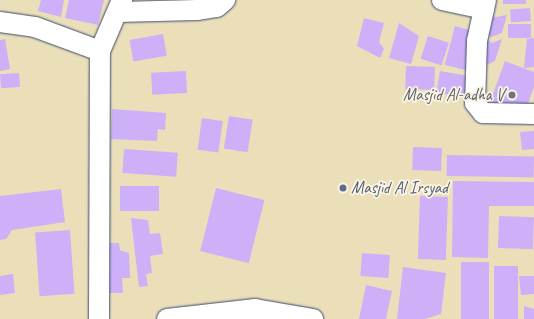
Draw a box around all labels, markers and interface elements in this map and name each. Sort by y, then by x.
place label: Masjid Al-adha V [403,85,504,105]
marker: Masjid Al-adha V [507,90,517,100]
place label: Masjid Al Irsyad [351,178,448,198]
marker: Masjid Al Irsyad [338,183,348,193]

